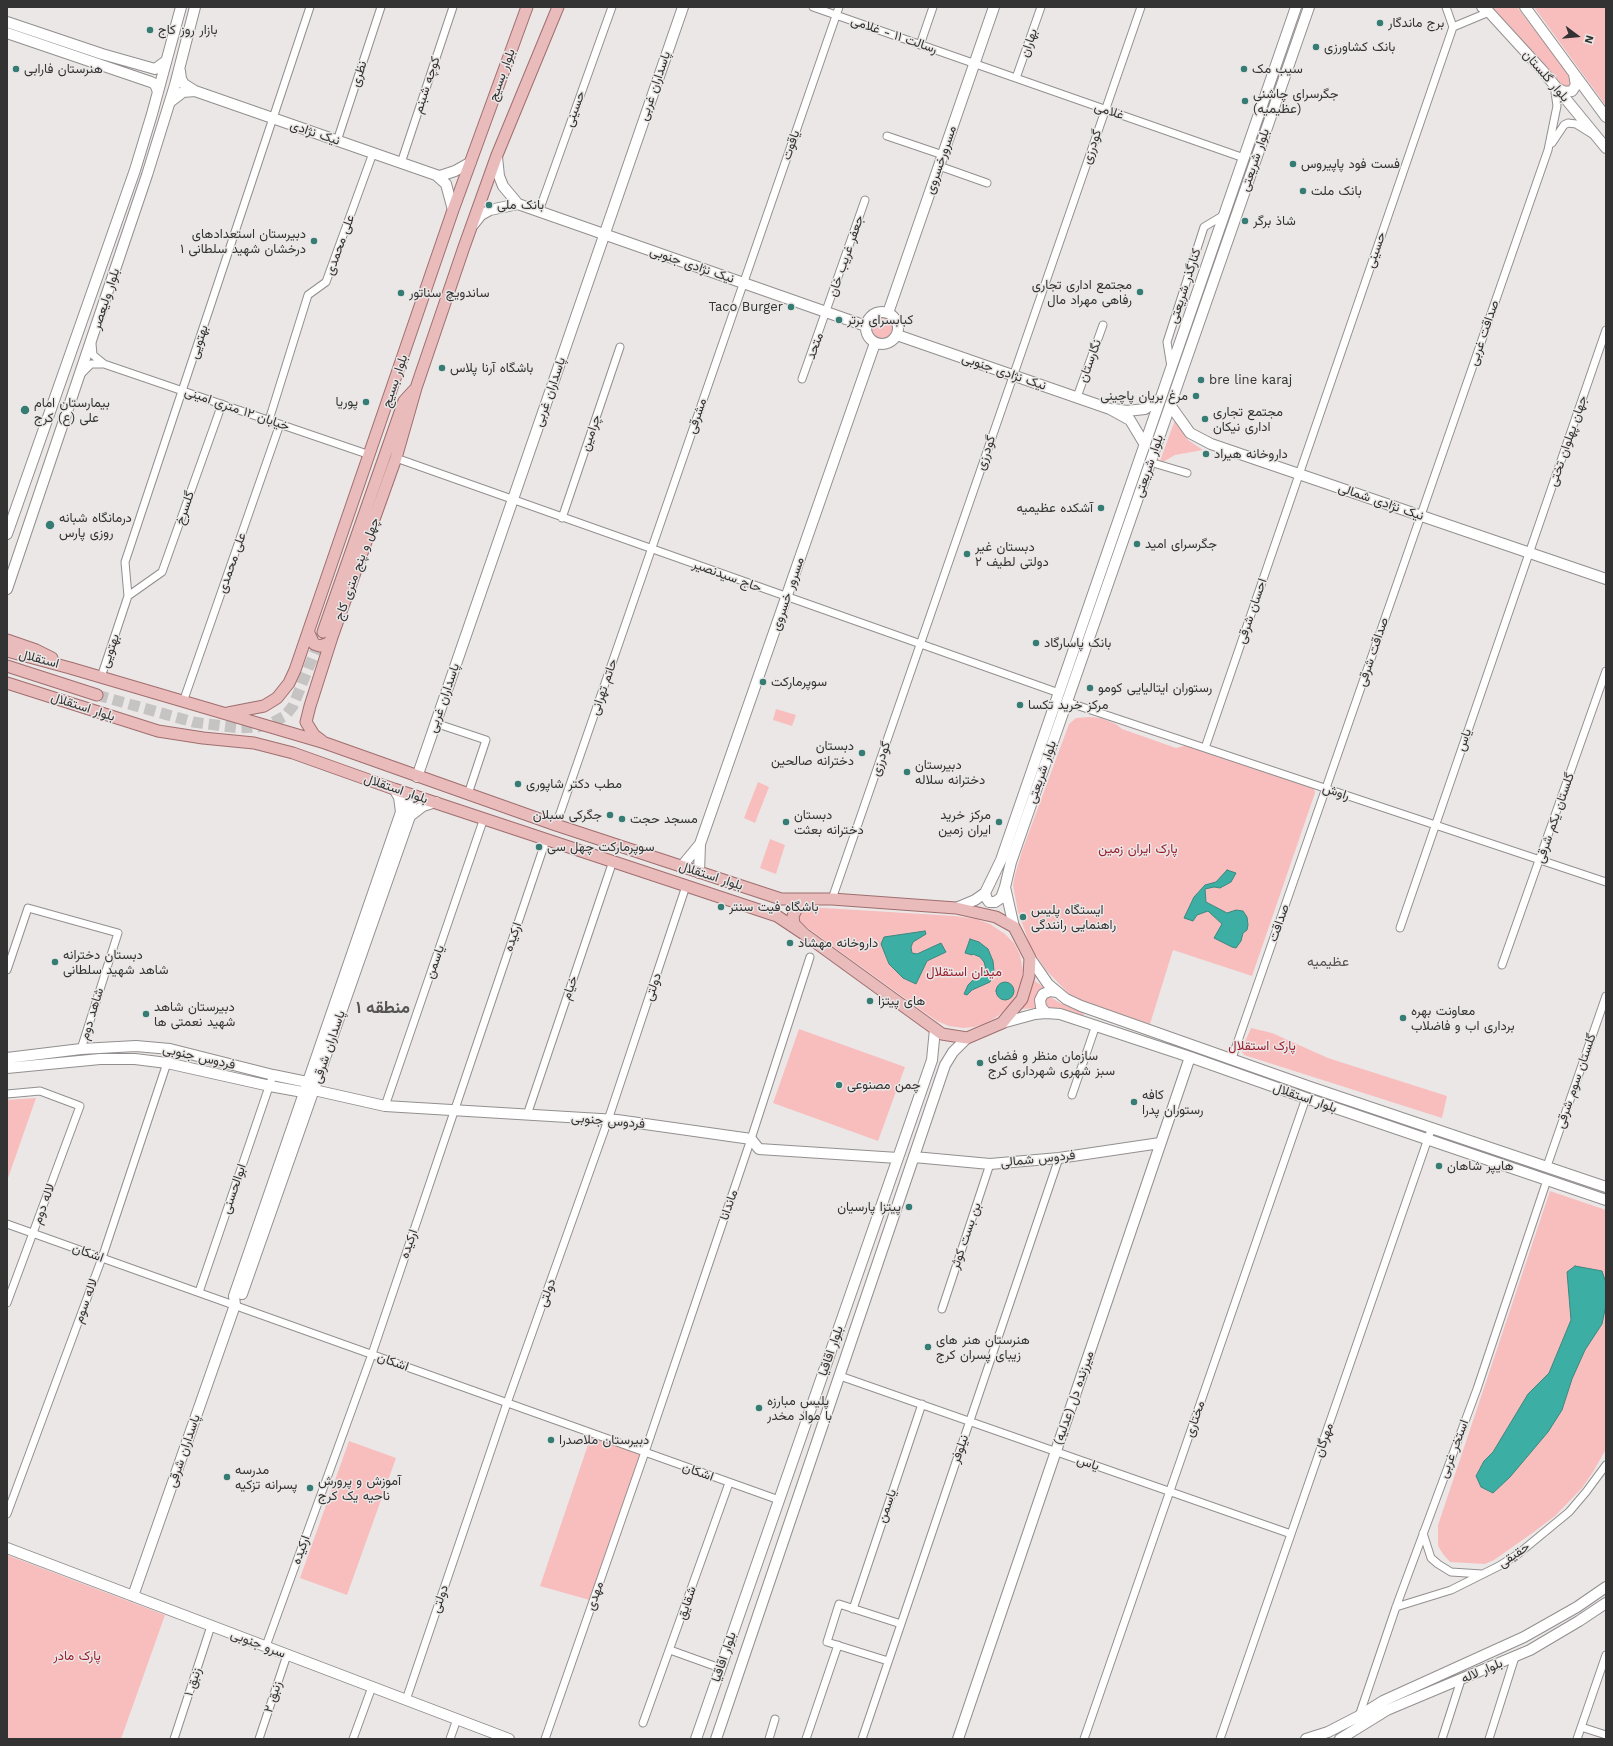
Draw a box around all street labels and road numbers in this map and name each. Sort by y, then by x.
street label: رسالت ۱۱ - غلامی [849,13,939,57]
street label: بهاران [1017,27,1041,59]
street label: بلوار بسیج [485,47,519,103]
street label: بلوار گلستان [1519,47,1573,105]
street label: پاسداران غربی [636,49,674,123]
street label: کوچه شبنم [410,55,444,115]
street label: نظری [347,59,371,89]
street label: حسینی [561,89,589,129]
street label: غلامی [1092,99,1126,123]
street label: نیک نژادی [288,117,342,149]
street label: مسرورخسروی [922,124,960,196]
street label: بلوار شریعتی [1237,126,1273,194]
street label: یاقوت [779,128,803,162]
street label: گودرزی [1079,128,1105,166]
street label: علی محمدی [322,213,358,277]
street label: جعفر غریب خان [825,213,867,299]
street label: حسینی [1363,230,1389,270]
street label: نیک نژادی جنوبی [648,243,736,287]
street label: کنارگذر شریعتی [1165,246,1205,326]
street label: بلوار ولیعصر [89,266,123,332]
street label: صداقت غربی [1466,298,1502,368]
street label: بهتویی [186,323,212,361]
street label: متحد [803,330,827,362]
street label: نگارستان [1075,337,1105,385]
street label: نیک نژادی جنوبی [960,350,1048,394]
street label: بلوار بسیج [379,353,411,409]
street label: پاسداران غربی [531,355,569,429]
street label: خیابان ۱۲ متری امینی [182,384,292,434]
street label: جهان پهلوان تختی [1545,393,1591,489]
street label: مشرقی [684,396,710,436]
street label: چرامین [578,413,604,453]
street label: بلوار شریعتی [1131,432,1167,500]
street label: گودرزی [973,434,999,472]
street label: نیک نژادی شمالی [1336,480,1426,524]
street label: گلسرخ [172,489,198,527]
street label: چهل و پنج متری کاج [331,515,383,623]
street label: علی محمدی [214,531,250,595]
street label: مسرور خسروی [768,555,808,633]
street label: حاج سیدنصیر [690,556,764,596]
street label: احسان شرقی [1234,576,1270,646]
street label: صداقت شرقی [1354,615,1392,689]
street label: بهتویی [97,632,123,670]
street label: استقلال [17,646,61,672]
street label: حاتم تهرانی [587,657,621,717]
street label: پاسداران غربی [425,661,463,735]
street label: بلوار استقلال [49,689,117,725]
street label: یاس [1453,727,1475,753]
street label: بلوار شریعتی [1024,738,1060,806]
street label: گودرزی [868,740,894,778]
street label: بلوار استقلال [362,771,430,807]
street label: گلستان یکم شرقی [1532,771,1578,865]
street label: راوش [1320,780,1352,804]
street label: بلوار استقلال [677,858,745,894]
street label: صداقت [1265,902,1293,944]
street label: ارکیده [501,920,525,954]
street label: یاسمن [422,943,448,981]
street label: دولتی [641,971,665,1003]
street label: خیام [559,974,581,1002]
street label: شاهد دوم [77,986,107,1042]
street label: پاسداران شرقی [309,1008,349,1086]
street label: گلستان سوم شرقی [1552,1031,1600,1131]
street label: فردوس جنوبی [161,1041,237,1073]
street label: بلوار استقلال [1271,1080,1339,1116]
street label: فردوس جنوبی [570,1110,646,1132]
street label: فردوس شمالی [1000,1147,1076,1171]
street label: ابوالحسنی [218,1162,250,1216]
street label: لاله دوم [29,1182,59,1226]
street label: ماندانا [717,1188,741,1222]
street label: بن بست کوثر [947,1201,985,1271]
street label: ارکیده [397,1227,421,1261]
street label: اشکان [70,1240,106,1266]
street label: لاله سوم [71,1277,101,1325]
street label: دولتی [535,1277,559,1309]
street label: بلوار اقاقیا [815,1324,847,1378]
street label: اشکان [375,1349,411,1375]
street label: میرزنده دل (عدلیه) [1051,1349,1097,1447]
street label: مختاری [1181,1399,1209,1439]
street label: پاسداران شرقی [164,1412,204,1490]
street label: استخر غربی [1436,1418,1472,1480]
street label: مهرگان [1311,1421,1337,1459]
street label: نیلوفر [948,1433,972,1465]
street label: یاس [1075,1452,1101,1474]
street label: اشکان [680,1459,716,1485]
street label: یاسمن [874,1487,900,1525]
street label: ارکیده [289,1533,313,1567]
street label: حقیقی [1495,1539,1533,1571]
street label: مهدی [583,1580,607,1612]
street label: دولتی [428,1583,452,1615]
street label: شقایق [674,1584,700,1622]
street label: سرو جنوبی [228,1626,288,1662]
street label: بلوار اقاقیا [708,1630,740,1684]
street label: بلوار لاله [1459,1655,1505,1687]
street label: زنبق ۱ [181,1666,205,1698]
street label: زنبق ۲ [261,1679,285,1715]

